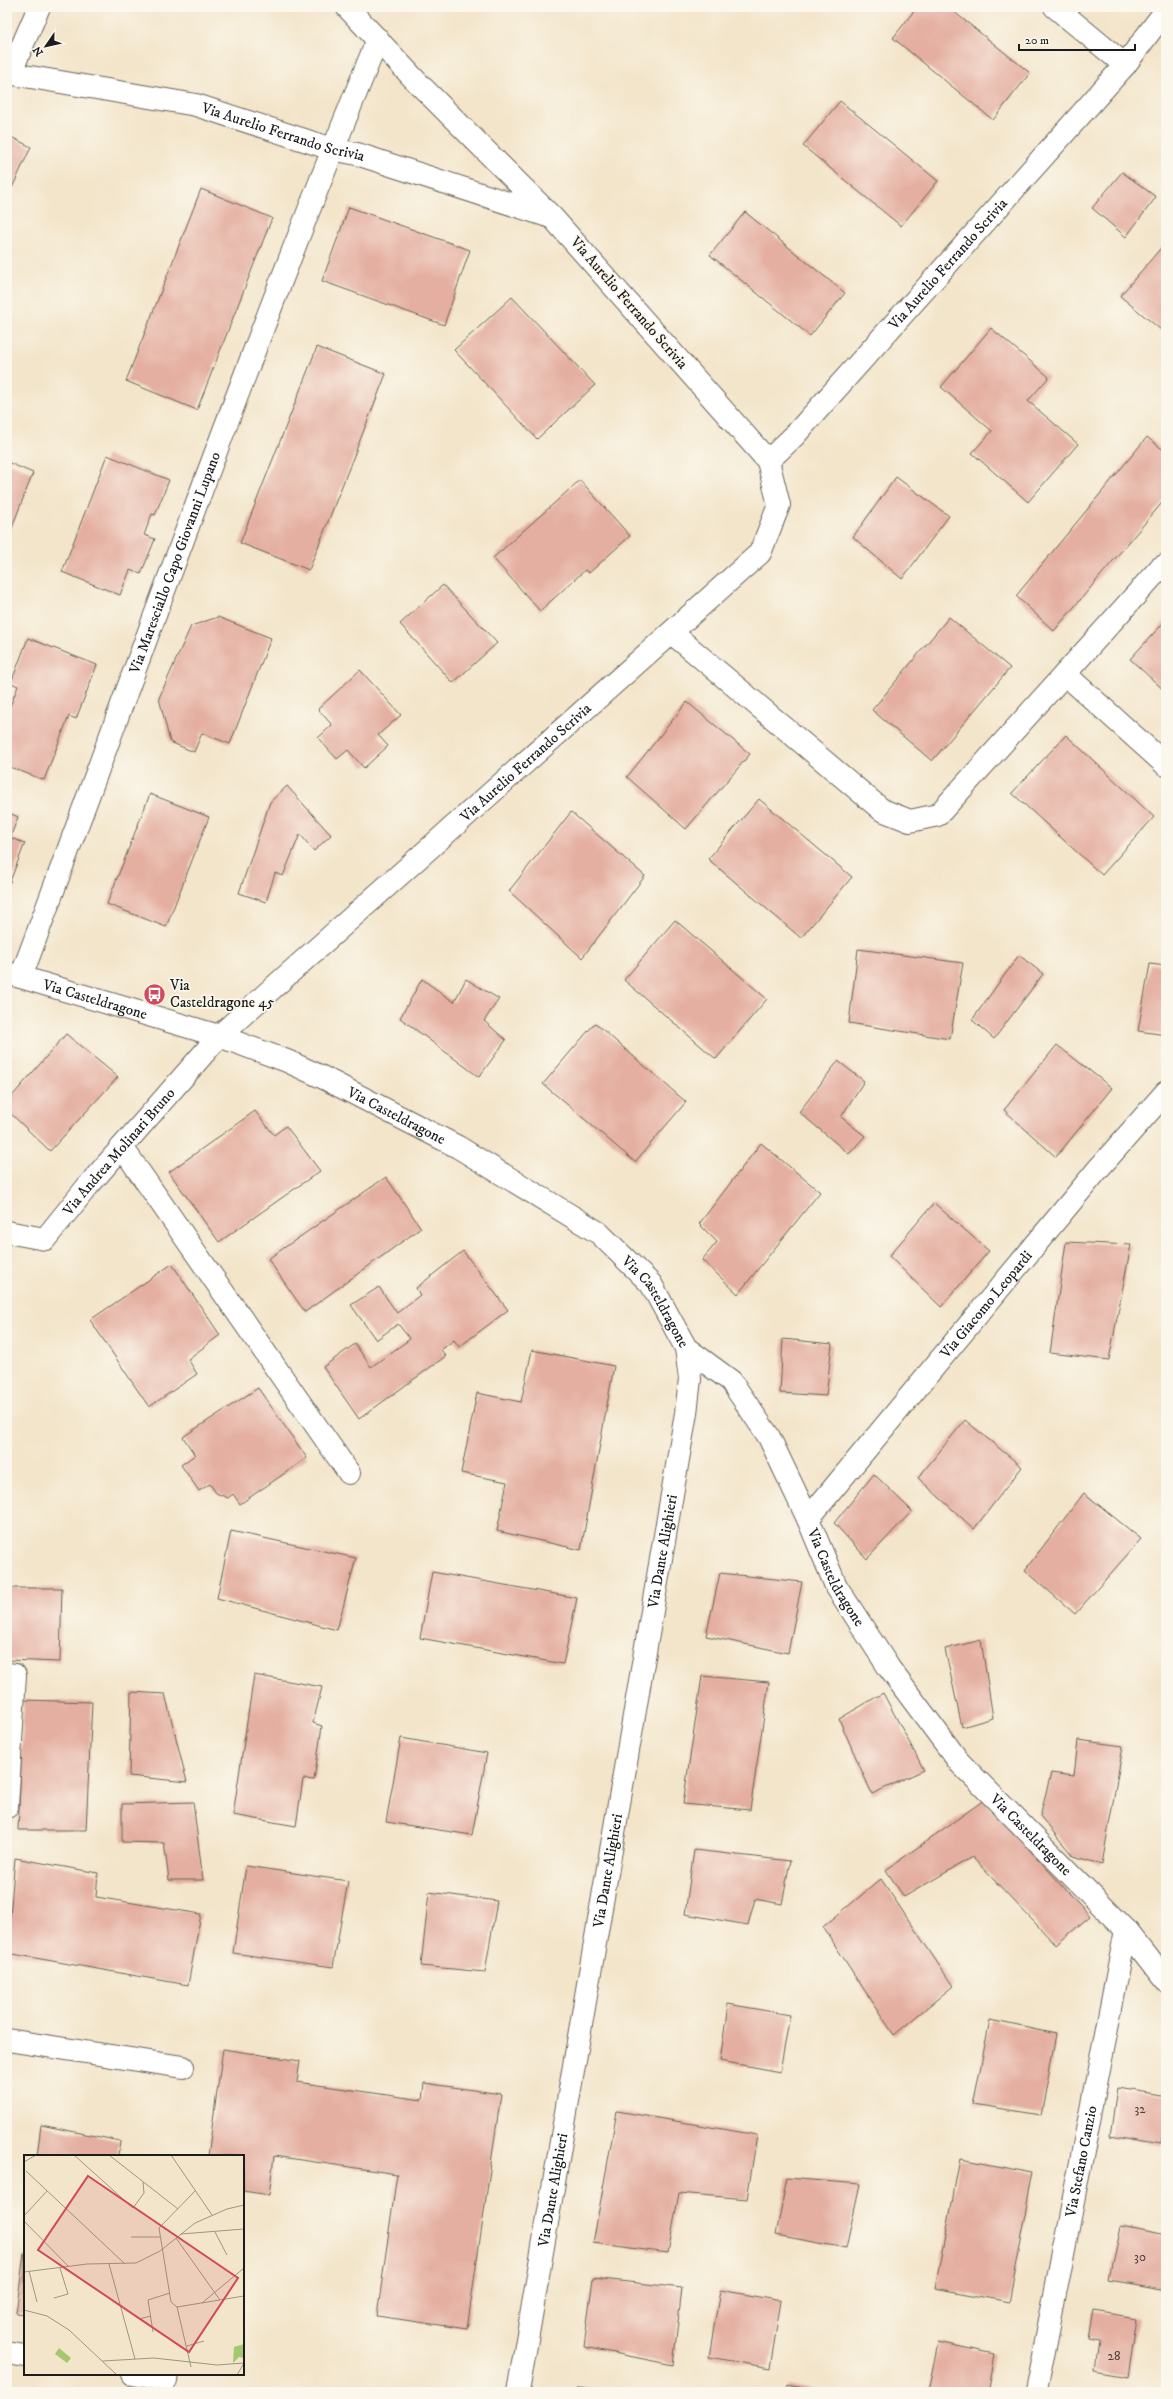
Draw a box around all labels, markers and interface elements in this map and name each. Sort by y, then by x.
north arrow [26,26,66,66]
scale bar [1019,26,1135,52]
text: 20 m [1025,33,1049,48]
text: N [30,43,47,59]
street label: Via Aurelio Ferrando Scrivia [198,98,368,166]
street label: Via Aurelio Ferrando Scrivia [884,194,1012,334]
street label: Via Aurelio Ferrando Scrivia [566,232,692,374]
street label: Via Maresciallo Capo Giovanni Lupano [124,449,225,677]
street label: Via Aurelio Ferrando Scrivia [455,698,596,826]
street label: Via Casteldragone [40,974,150,1024]
place label: Via Casteldragone 45 [169,976,275,1012]
bus stop icon: Via Casteldragone 45 [141,981,167,1007]
street label: Via Casteldragone [343,1082,449,1149]
street label: Via Andrea Molinari Bruno [58,1084,179,1220]
street label: Via Giacomo Leopardi [935,1246,1036,1363]
street label: Via Casteldragone [617,1251,693,1351]
street label: Via Dante Alighieri [643,1493,681,1611]
street label: Via Casteldragone [803,1524,869,1630]
street label: Via Casteldragone [986,1789,1076,1879]
street label: Via Dante Alighieri [588,1812,627,1930]
house number: 32 [1134,2101,1146,2117]
street label: Via Stefano Canzio [1061,2104,1101,2220]
street label: Via Dante Alighieri [533,2131,572,2249]
inset map [24,2155,244,2375]
house number: 30 [1134,2249,1146,2265]
house number: 28 [1108,2348,1120,2364]

